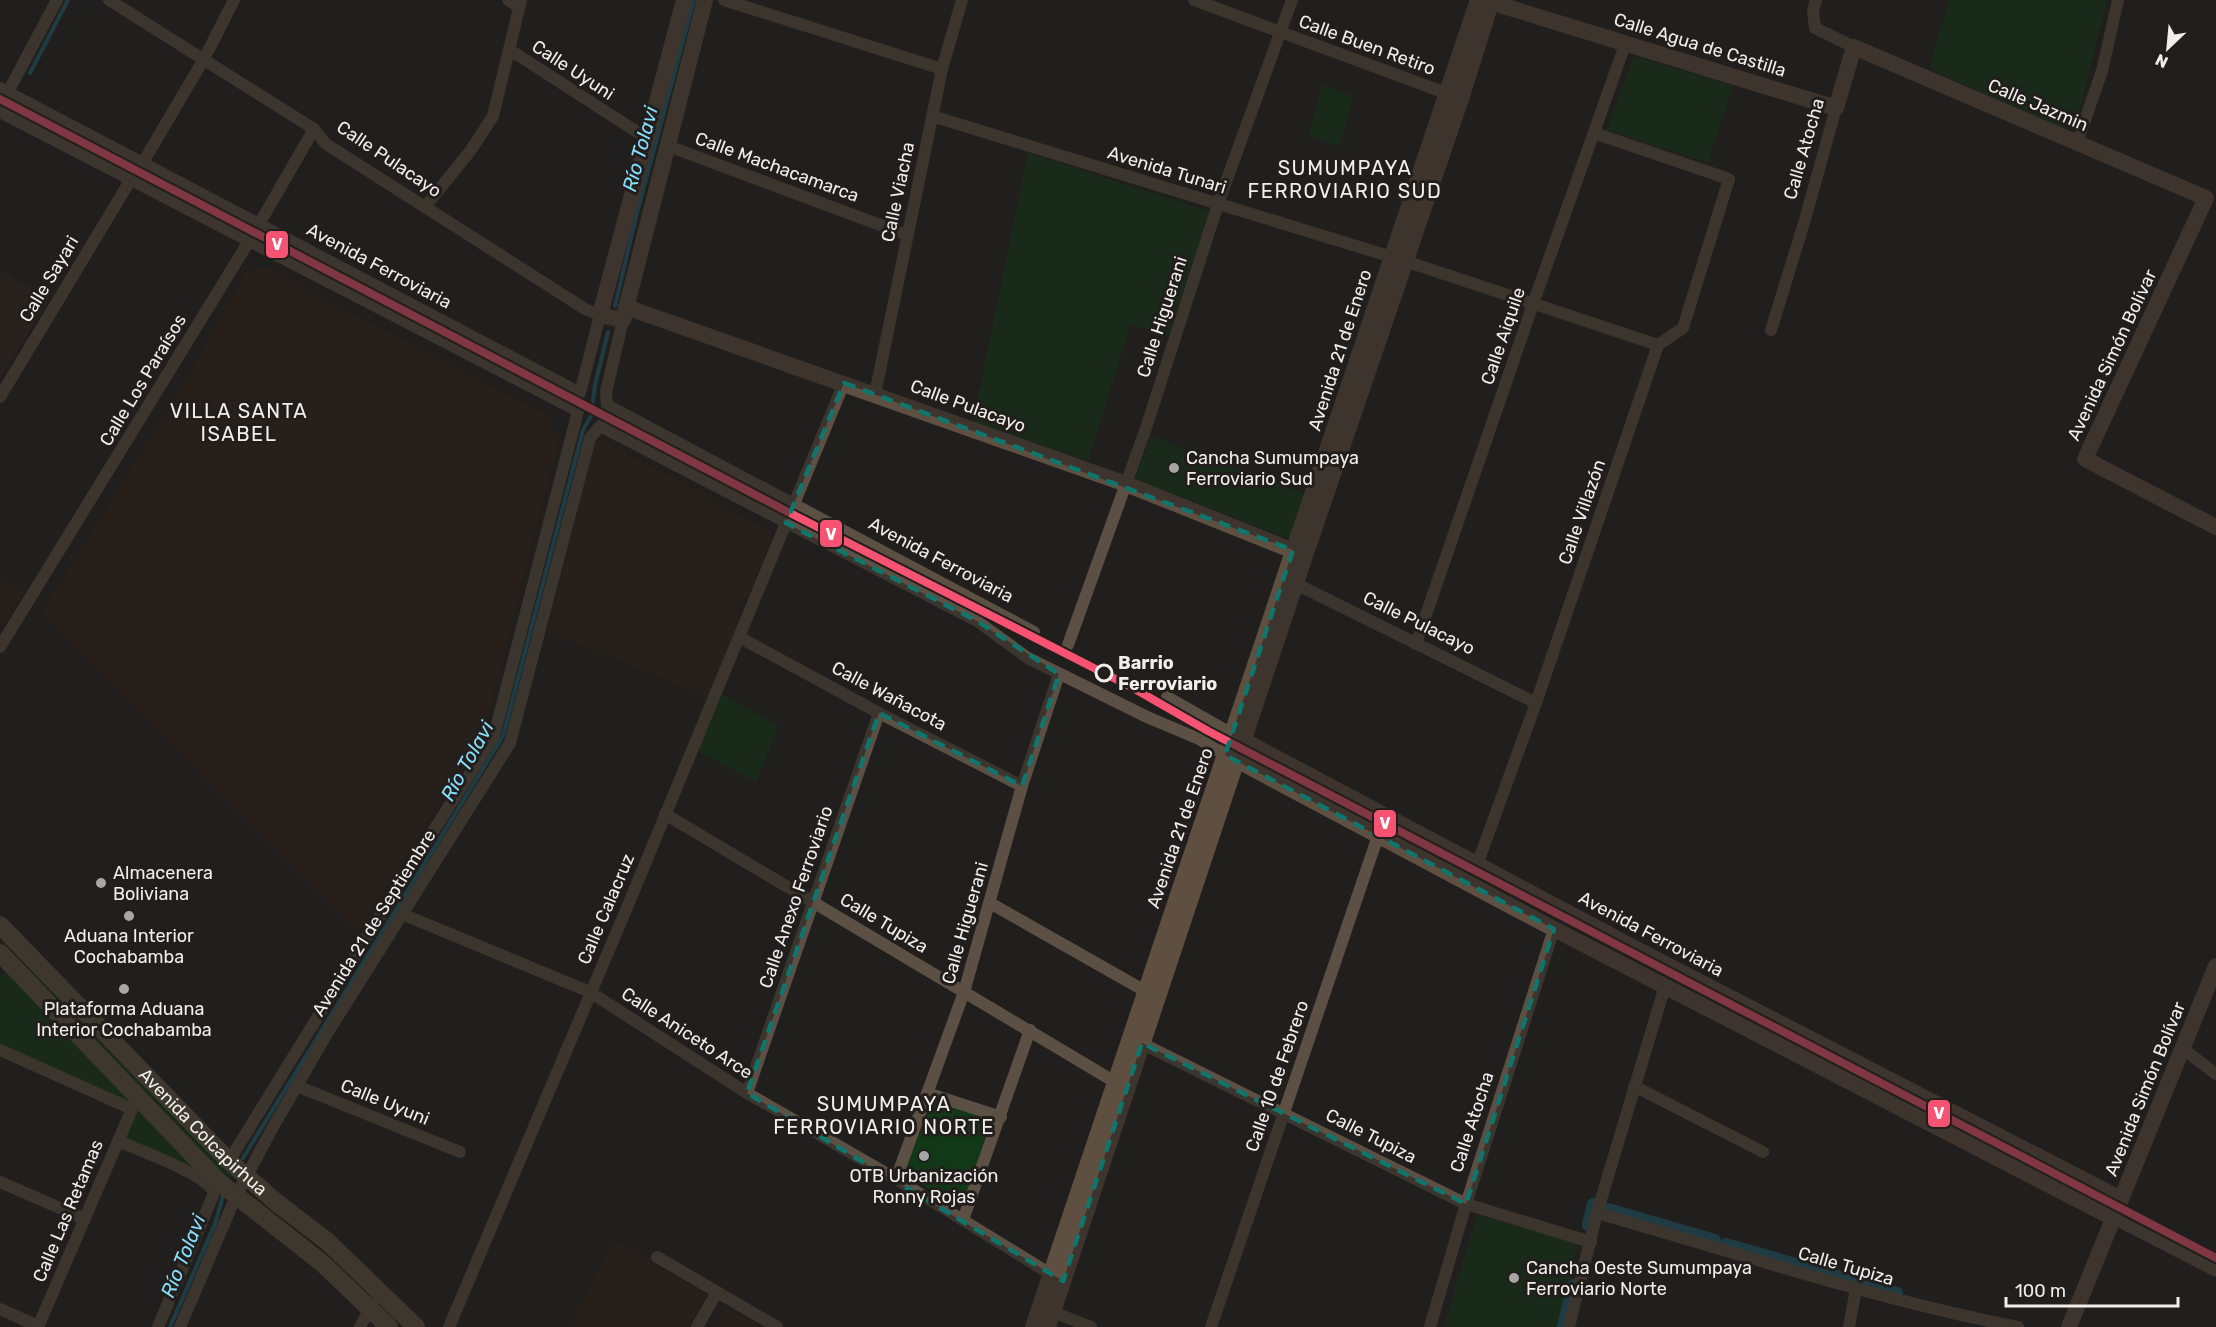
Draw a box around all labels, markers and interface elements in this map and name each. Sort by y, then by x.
street label: Calle Agua de Castilla [1611,8,1789,82]
street label: Calle Buen Retiro [1296,10,1438,80]
north arrow [2138,18,2198,78]
street label: Calle Uyuni [528,35,618,105]
text: N [2152,50,2171,72]
street label: Calle Jazmin [1985,74,2091,136]
street label: Calle Atocha [1779,96,1829,202]
water label: Río Tolavi [617,103,663,194]
street label: Calle Pulacayo [332,116,446,202]
street label: Calle Machacamarca [692,127,862,207]
street label: Calle Viacha [877,140,919,244]
street label: Avenida Tunari [1105,142,1229,198]
district label: SUMUMPAYA FERROVIARIO SUD [1248,156,1442,203]
street label: Avenida Ferroviaria [303,219,455,313]
line badge: V [265,230,289,259]
street label: Calle Sayari [15,232,83,326]
text: V [271,235,283,254]
street label: Calle Higuerani [1132,254,1192,380]
street label: Avenida Simón Bolívar [2063,266,2161,444]
street label: Avenida 21 de Enero [1304,267,1376,433]
street label: Calle Aiquile [1476,284,1530,388]
street label: Calle Los Paraísos [95,310,191,450]
street label: Calle Pulacayo [907,375,1029,437]
district label: VILLA SANTA ISABEL [170,399,308,446]
place label: Cancha Sumumpaya Ferroviario Sud [1186,447,1359,490]
street label: Calle Villazón [1554,457,1610,567]
marker: Cancha Sumumpaya Ferroviario Sud [1167,461,1181,475]
street label: Avenida Ferroviaria [865,513,1017,607]
line badge: V [819,519,843,548]
text: V [825,525,837,544]
street label: Calle Pulacayo [1360,586,1478,660]
place label: Barrio Ferroviario [1118,652,1217,695]
street label: Calle Wañacota [828,657,950,735]
marker: Barrio Ferroviario [1095,664,1113,682]
water label: Río Tolavi [435,716,499,805]
street label: Avenida 21 de Enero [1142,745,1218,911]
street label: Calle Anexo Ferroviario [754,803,838,991]
line badge: V [1373,809,1397,838]
text: V [1379,814,1391,833]
street label: Avenida 21 de Septiembre [307,825,441,1021]
street label: Calle Calacruz [573,850,639,968]
street label: Calle Higuerani [937,859,993,987]
place label: Almacenera Boliviana [113,862,213,905]
marker: Almacenera Boliviana [94,876,108,890]
street label: Avenida Ferroviaria [1575,887,1727,981]
street label: Calle Tupiza [836,888,932,958]
marker: Aduana Interior Cochabamba [122,909,136,923]
place label: Aduana Interior Cochabamba [64,925,194,968]
marker: Plataforma Aduana Interior Cochabamba [117,982,131,996]
street label: Calle Aniceto Arce [617,982,757,1084]
street label: Calle 10 de Febrero [1241,997,1313,1155]
place label: Plataforma Aduana Interior Cochabamba [36,998,212,1041]
street label: Avenida Simón Bolívar [2100,998,2190,1179]
street label: Avenida Colcapirhua [134,1064,272,1200]
street label: Calle Atocha [1445,1069,1499,1175]
street label: Calle Uyuni [337,1074,433,1130]
district label: SUMUMPAYA FERROVIARIO NORTE [773,1092,995,1139]
line badge: V [1927,1099,1951,1128]
street label: Calle Tupiza [1322,1104,1420,1168]
text: V [1933,1104,1945,1123]
street label: Calle Las Retamas [28,1136,108,1286]
marker: OTB Urbanización Ronny Rojas [917,1149,931,1163]
place label: OTB Urbanización Ronny Rojas [850,1165,998,1208]
water label: Río Tolavi [155,1210,211,1301]
street label: Calle Tupiza [1796,1242,1896,1290]
place label: Cancha Oeste Sumumpaya Ferroviario Norte [1526,1257,1752,1300]
scale bar [2006,1270,2178,1308]
marker: Cancha Oeste Sumumpaya Ferroviario Norte [1507,1271,1521,1285]
text: 100 m [2015,1280,2066,1302]

